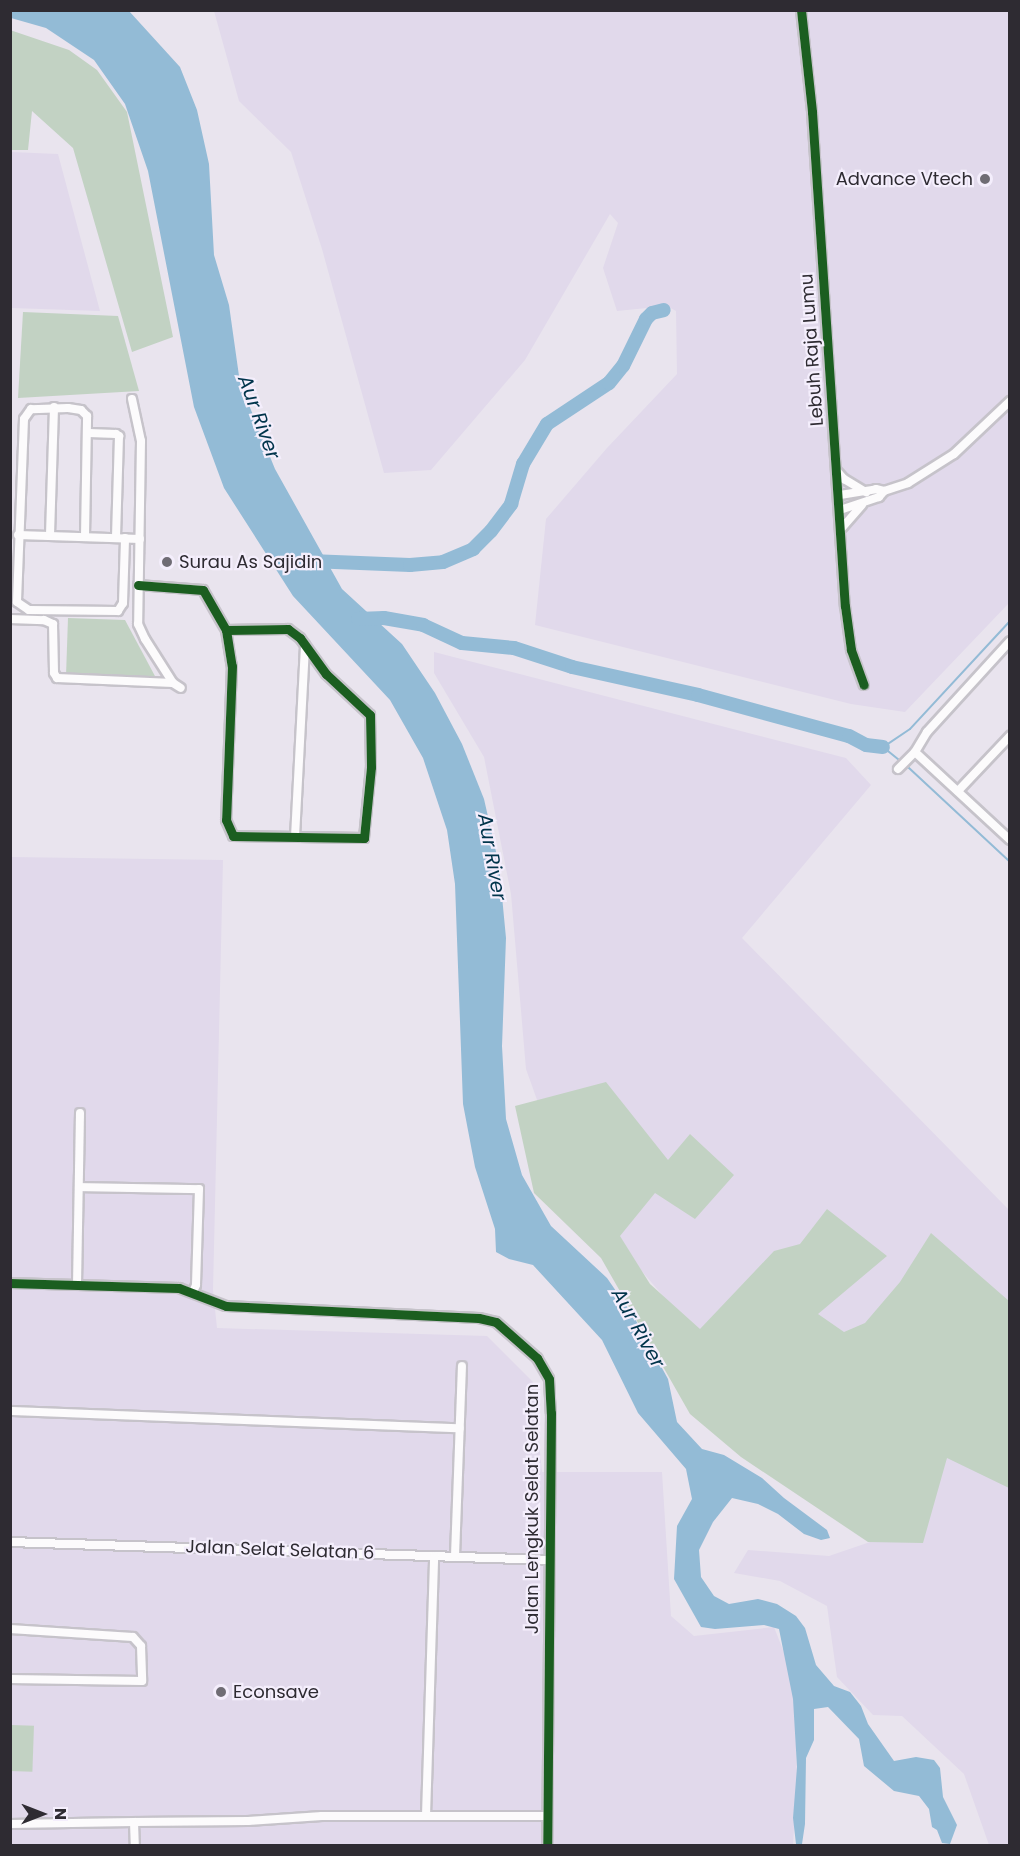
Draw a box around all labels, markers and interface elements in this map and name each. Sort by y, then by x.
place label: Advance Vtech [836,168,973,190]
marker: Advance Vtech [978,172,992,186]
street label: Lebuh Raja Lumu [796,273,828,427]
water label: Aur River [233,372,285,462]
place label: Surau As Sajidin [179,551,322,573]
marker: Surau As Sajidin [160,555,174,569]
water label: Aur River [473,812,511,902]
water label: Aur River [606,1284,670,1372]
street label: Jalan Lengkuk Selat Selatan [521,1384,543,1634]
street label: Jalan Selat Selatan 6 [185,1536,375,1564]
place label: Econsave [233,1681,319,1703]
marker: Econsave [214,1685,228,1699]
north arrow [12,1784,72,1844]
text: N [49,1808,72,1820]

